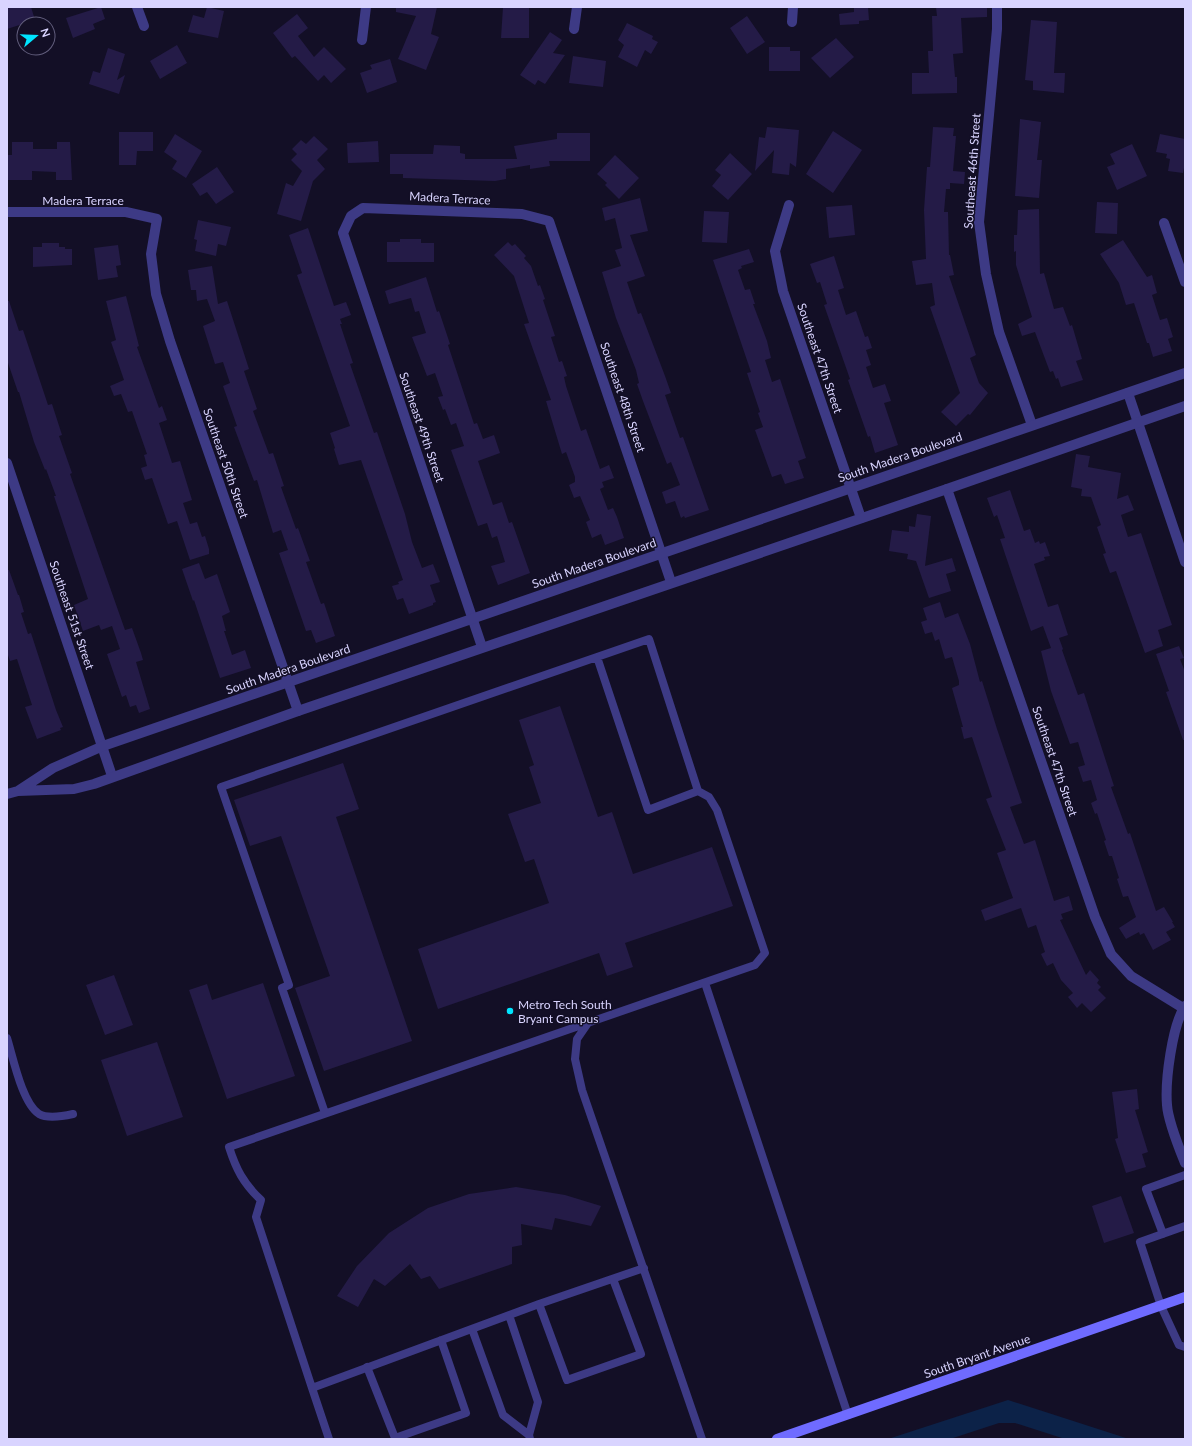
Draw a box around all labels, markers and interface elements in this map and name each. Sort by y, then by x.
north arrow [16,16,56,56]
text: N [38,26,53,39]
street label: Southeast 46th Street [960,112,984,229]
street label: Madera Terrace [409,188,491,208]
street label: Madera Terrace [42,193,124,208]
street label: Southeast 47th Street [794,301,846,416]
street label: Southeast 48th Street [597,340,649,455]
street label: Southeast 49th Street [396,370,448,485]
street label: Southeast 50th Street [200,406,252,521]
street label: South Madera Boulevard [836,429,964,485]
street label: South Madera Boulevard [530,535,658,591]
street label: Southeast 51st Street [46,559,98,672]
street label: South Madera Boulevard [224,641,352,697]
street label: Southeast 47th Street [1029,704,1081,819]
place label: Metro Tech South Bryant Campus [518,997,612,1026]
marker: Metro Tech South Bryant Campus [505,1006,515,1016]
street label: South Bryant Avenue [922,1331,1032,1381]

